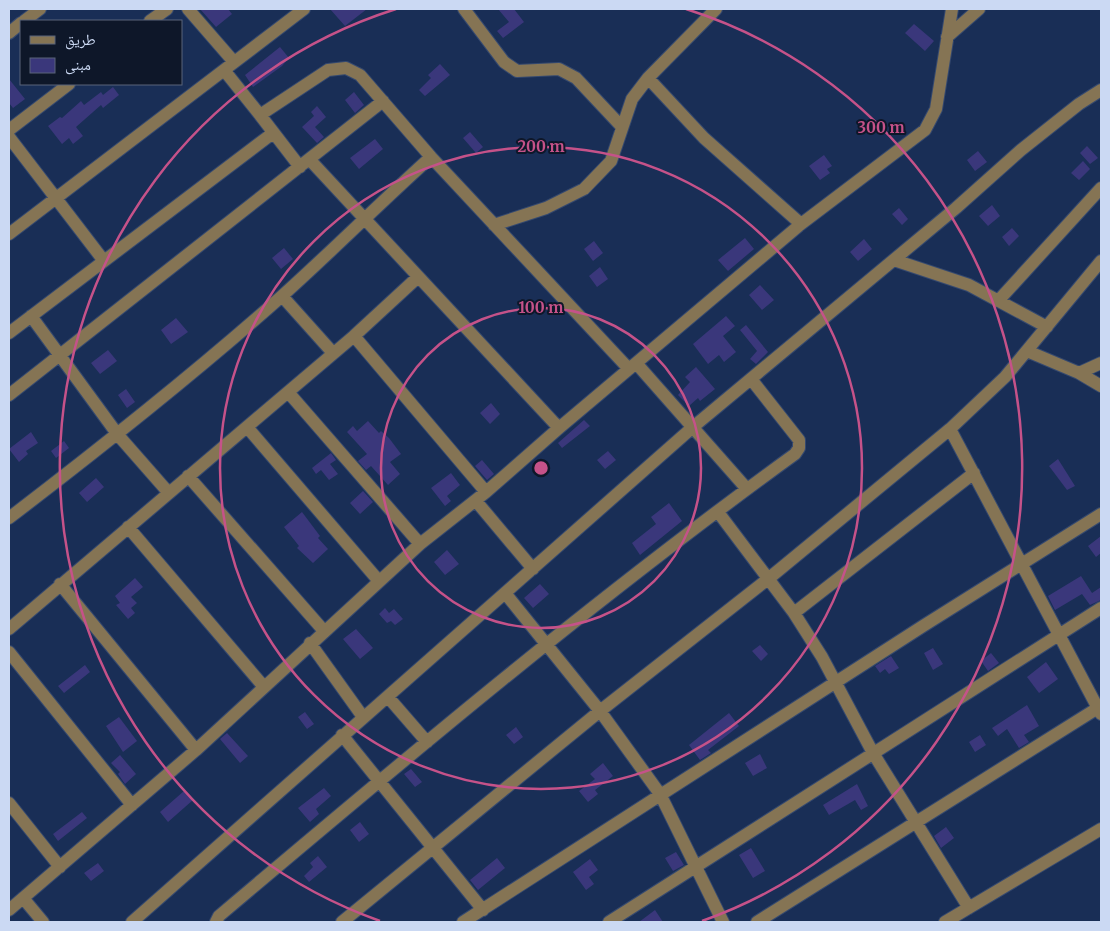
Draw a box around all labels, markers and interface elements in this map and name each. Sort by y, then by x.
legend [20,20,182,85]
text: طريق [65,30,96,50]
text: مبنى [65,55,91,75]
text: 300 m [857,118,905,137]
text: 200 m [517,137,565,156]
text: 100 m [519,298,563,317]
centre of rings [532,459,550,477]

